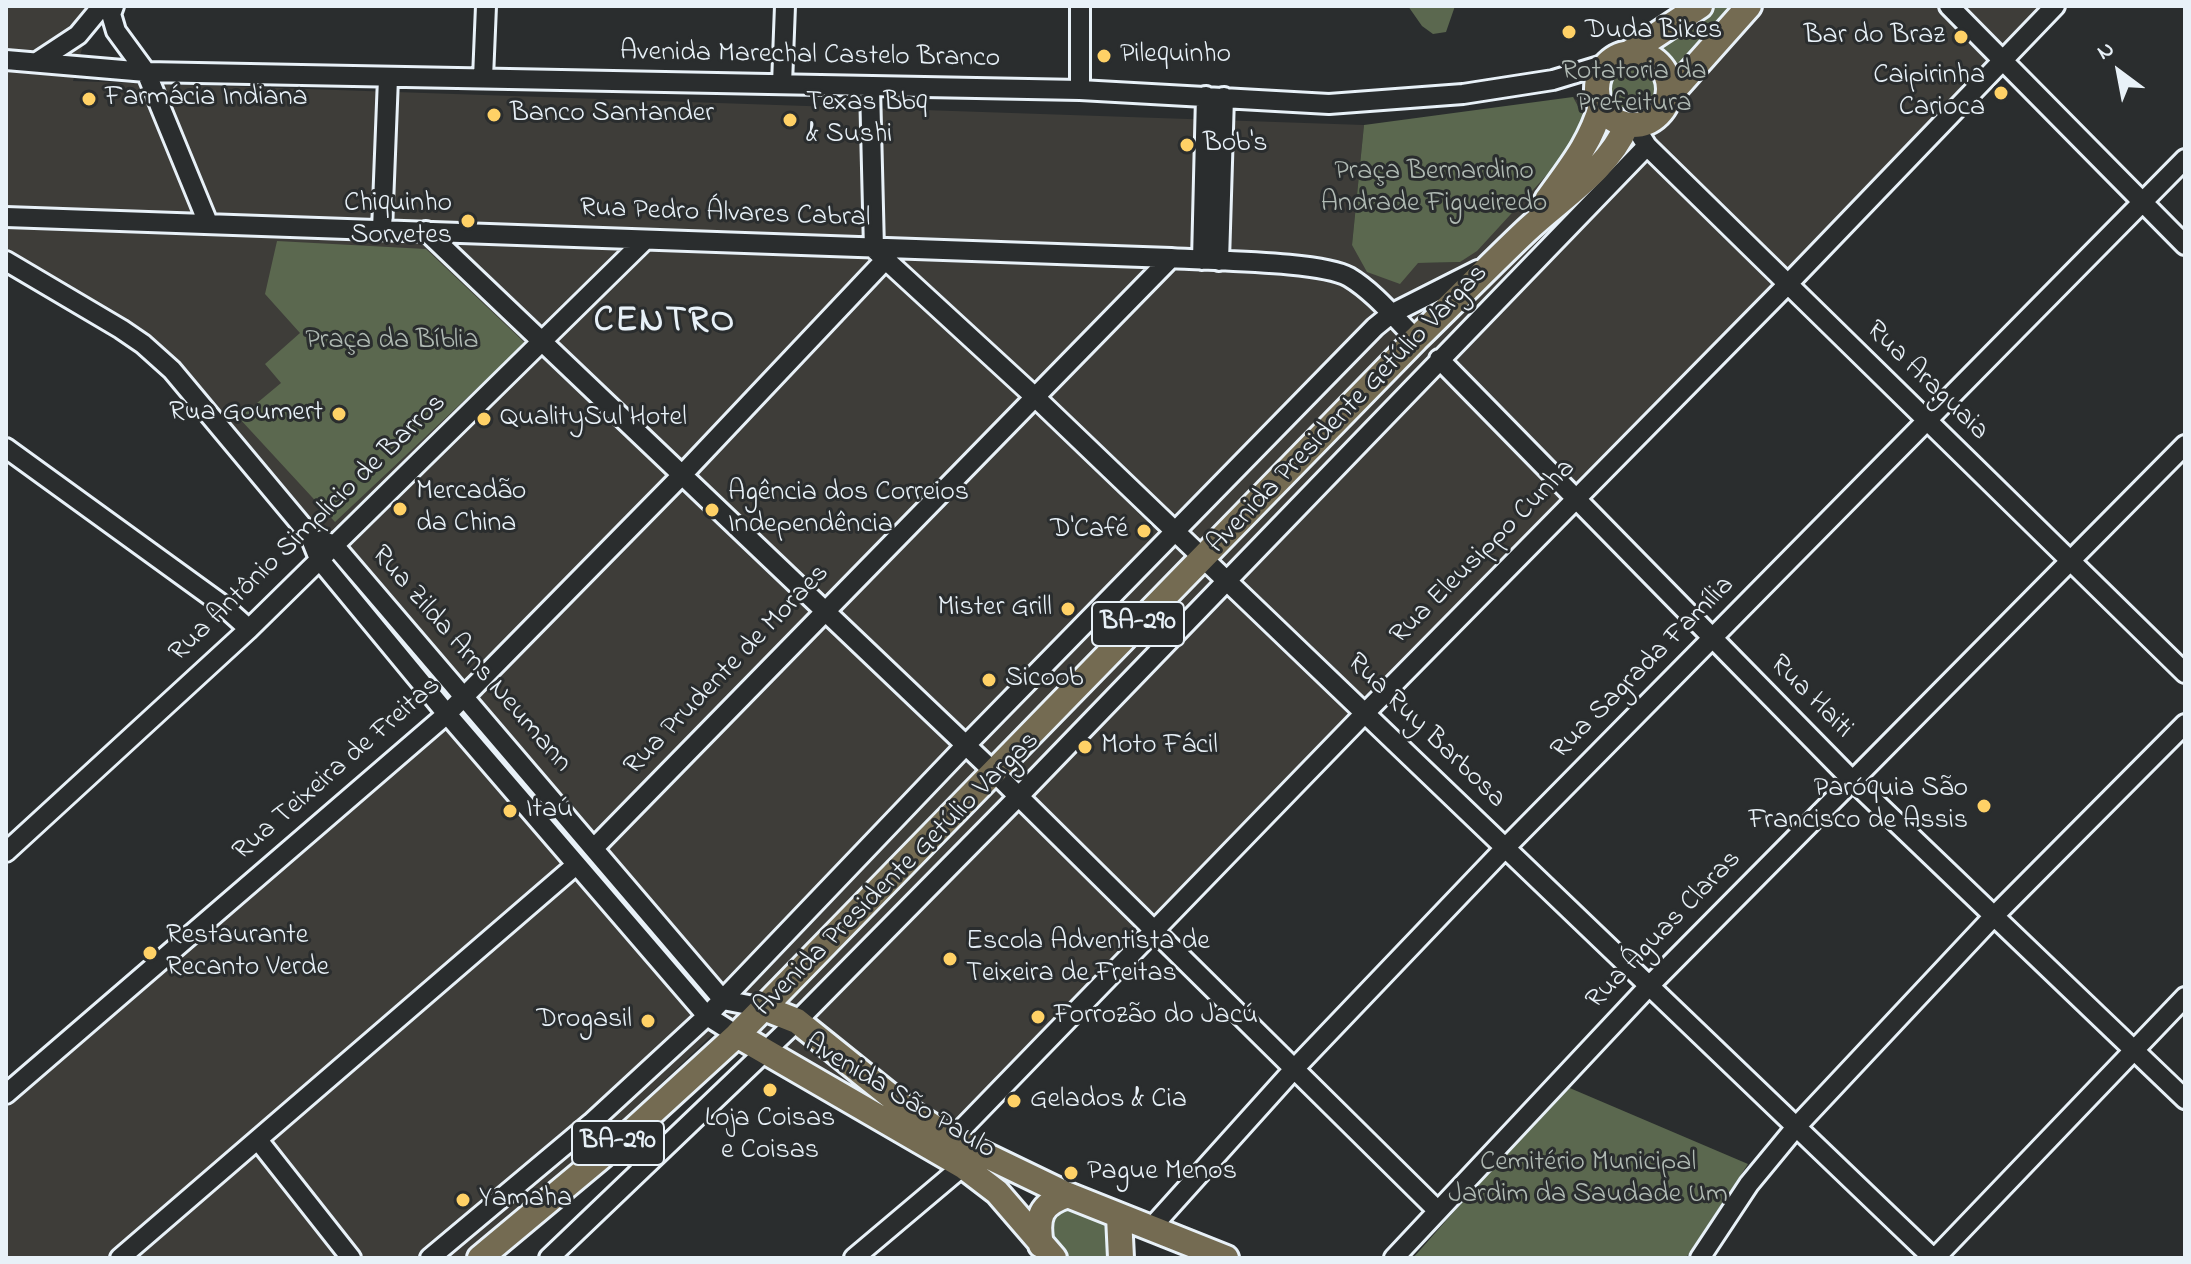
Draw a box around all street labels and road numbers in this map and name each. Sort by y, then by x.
street label: Avenida Marechal Castelo Branco [620,37,1000,77]
street label: Rua Pedro Álvares Cabral [579,193,871,237]
street label: Avenida Presidente Getúlio Vargas [1201,258,1497,562]
street label: Rua Araguaia [1857,315,1995,449]
street label: Rua Antônio Simplicio de Barros [163,388,455,670]
street label: Rua Eleusippo Cunha [1384,453,1584,653]
street label: Rua Zilda Arns Neumann [362,540,578,780]
street label: Rua Prudente de Moraes [618,558,838,784]
street label: Rua Sagrada Família [1545,570,1743,768]
road number: BA-290 [1092,602,1184,646]
street label: Rua Ruy Barbosa [1338,647,1512,817]
street label: Rua Haiti [1761,649,1859,747]
street label: Rua Teixeira de Freitas [227,671,449,869]
street label: Avenida Presidente Getúlio Vargas [748,725,1048,1025]
street label: Rua Águas Claras [1580,844,1750,1018]
street label: Avenida São Paulo [797,1028,1001,1168]
road number: BA-290 [572,1121,664,1165]

